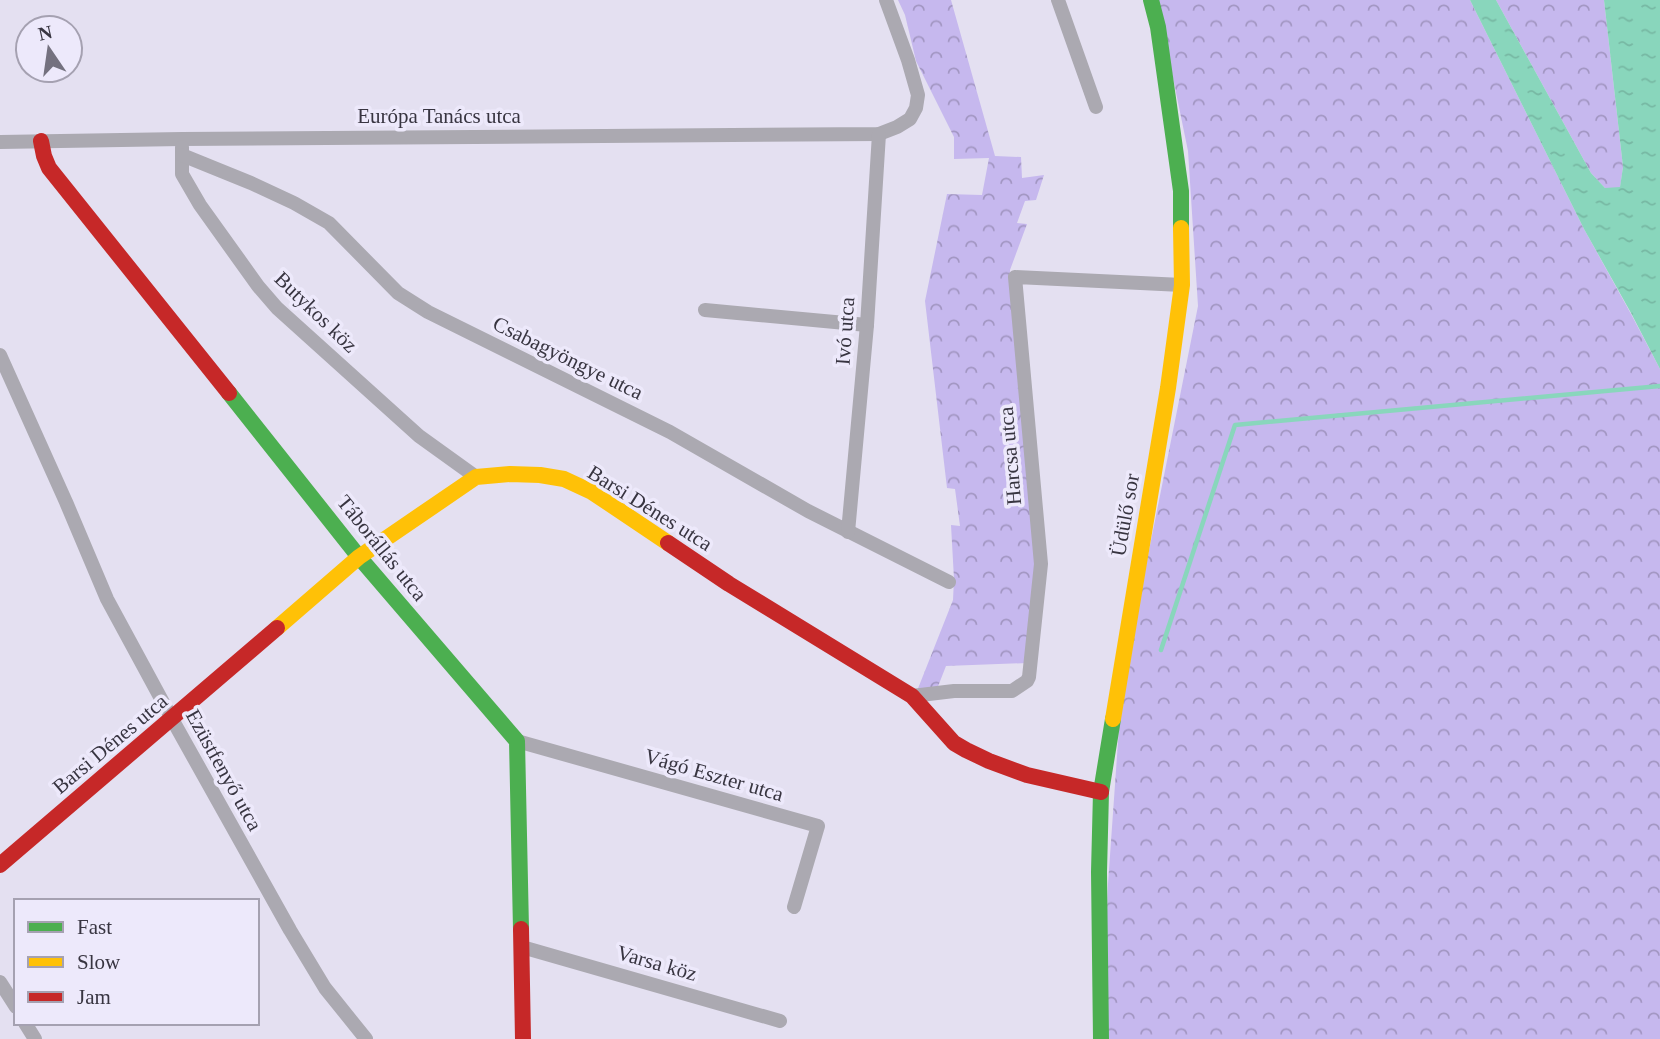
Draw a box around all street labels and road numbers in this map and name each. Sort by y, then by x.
street label: Európa Tanács utca [357,104,522,128]
street label: Butykos köz [270,267,362,357]
street label: Ivó utca [831,295,859,366]
street label: Csabagyöngye utca [489,311,648,405]
street label: Harcsa utca [994,405,1026,506]
street label: Barsi Dénes utca [583,460,717,556]
street label: Üdülő sor [1106,472,1144,558]
street label: Táborállás utca [332,490,432,606]
street label: Barsi Dénes utca [48,689,173,799]
street label: Ezüstfenyő utca [181,705,267,835]
street label: Vágó Eszter utca [642,744,787,806]
street label: Varsa köz [614,940,700,986]

